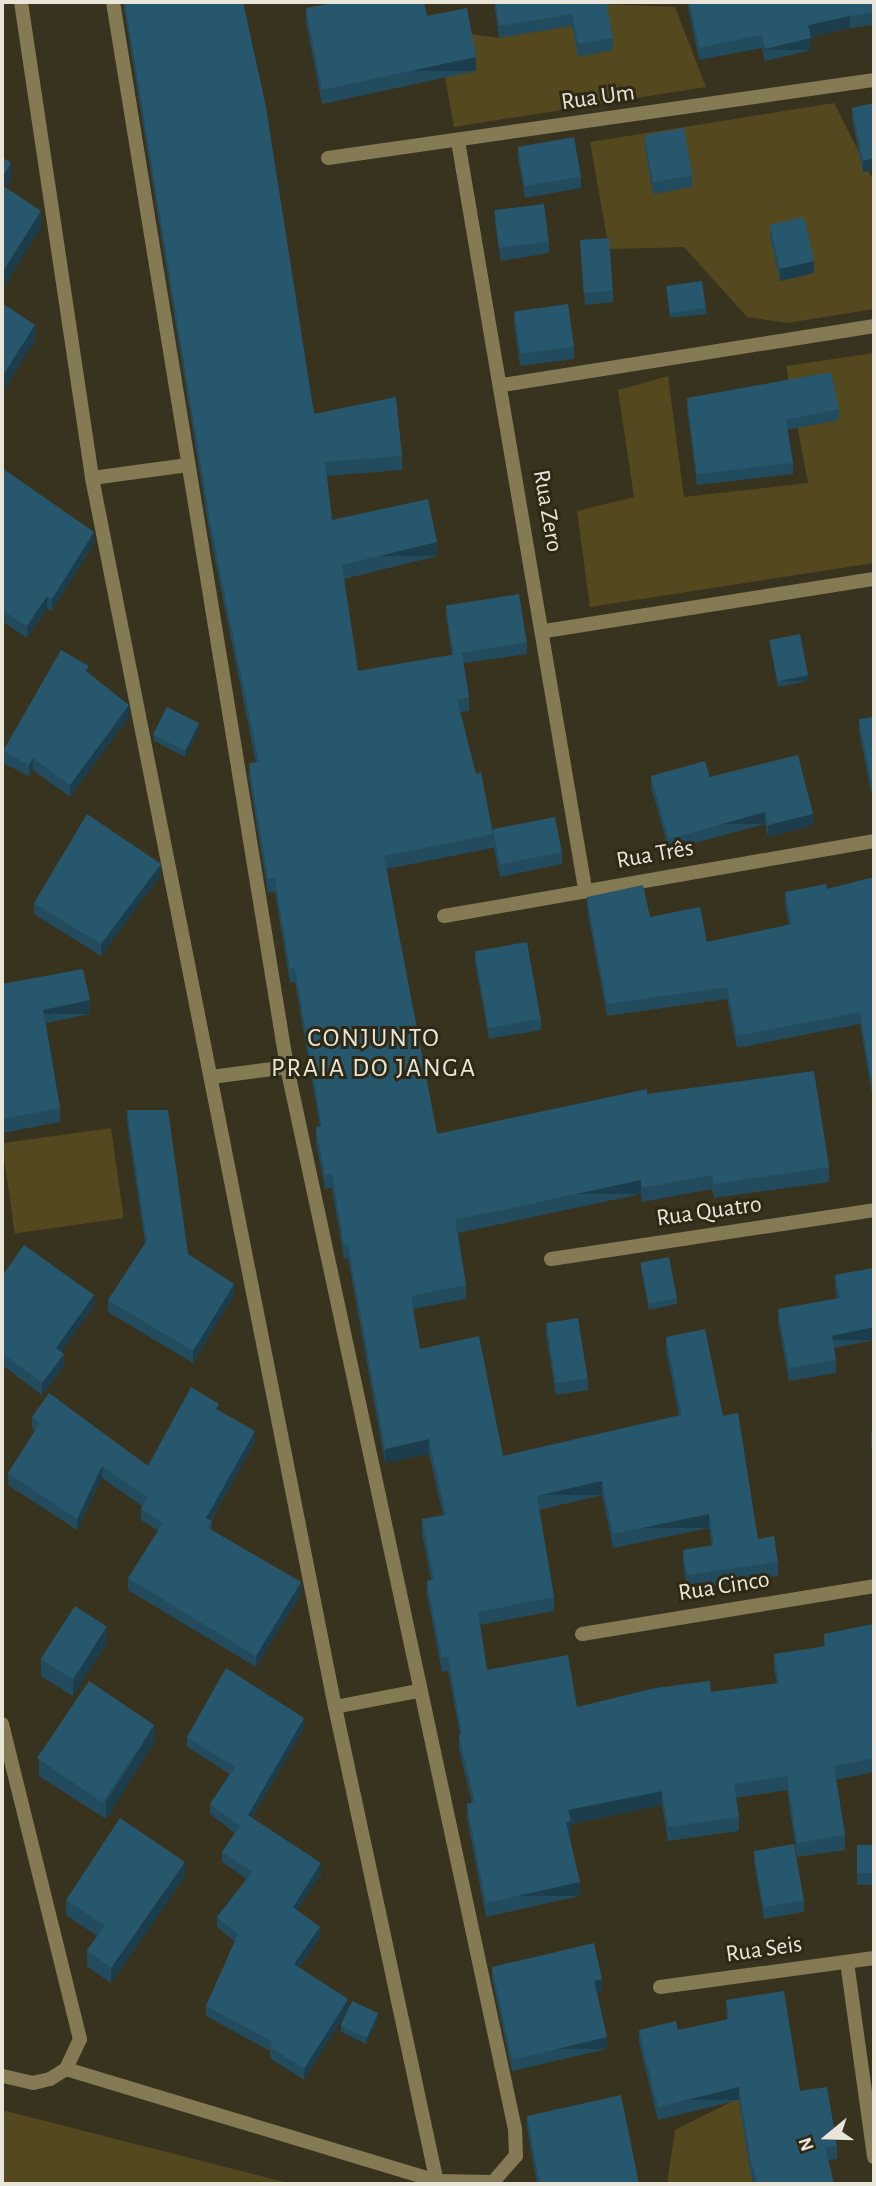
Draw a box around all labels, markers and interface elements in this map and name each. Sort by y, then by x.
street label: Rua Um [559,79,637,117]
street label: Rua Zero [526,468,568,554]
street label: Rua Três [614,834,696,876]
district label: CONJUNTO PRAIA DO JANGA [273,1023,475,1084]
street label: Rua Quatro [655,1190,763,1234]
street label: Rua Cinco [676,1566,772,1608]
street label: Rua Seis [724,1930,804,1970]
north arrow [792,2102,862,2172]
text: N [796,2135,818,2153]

